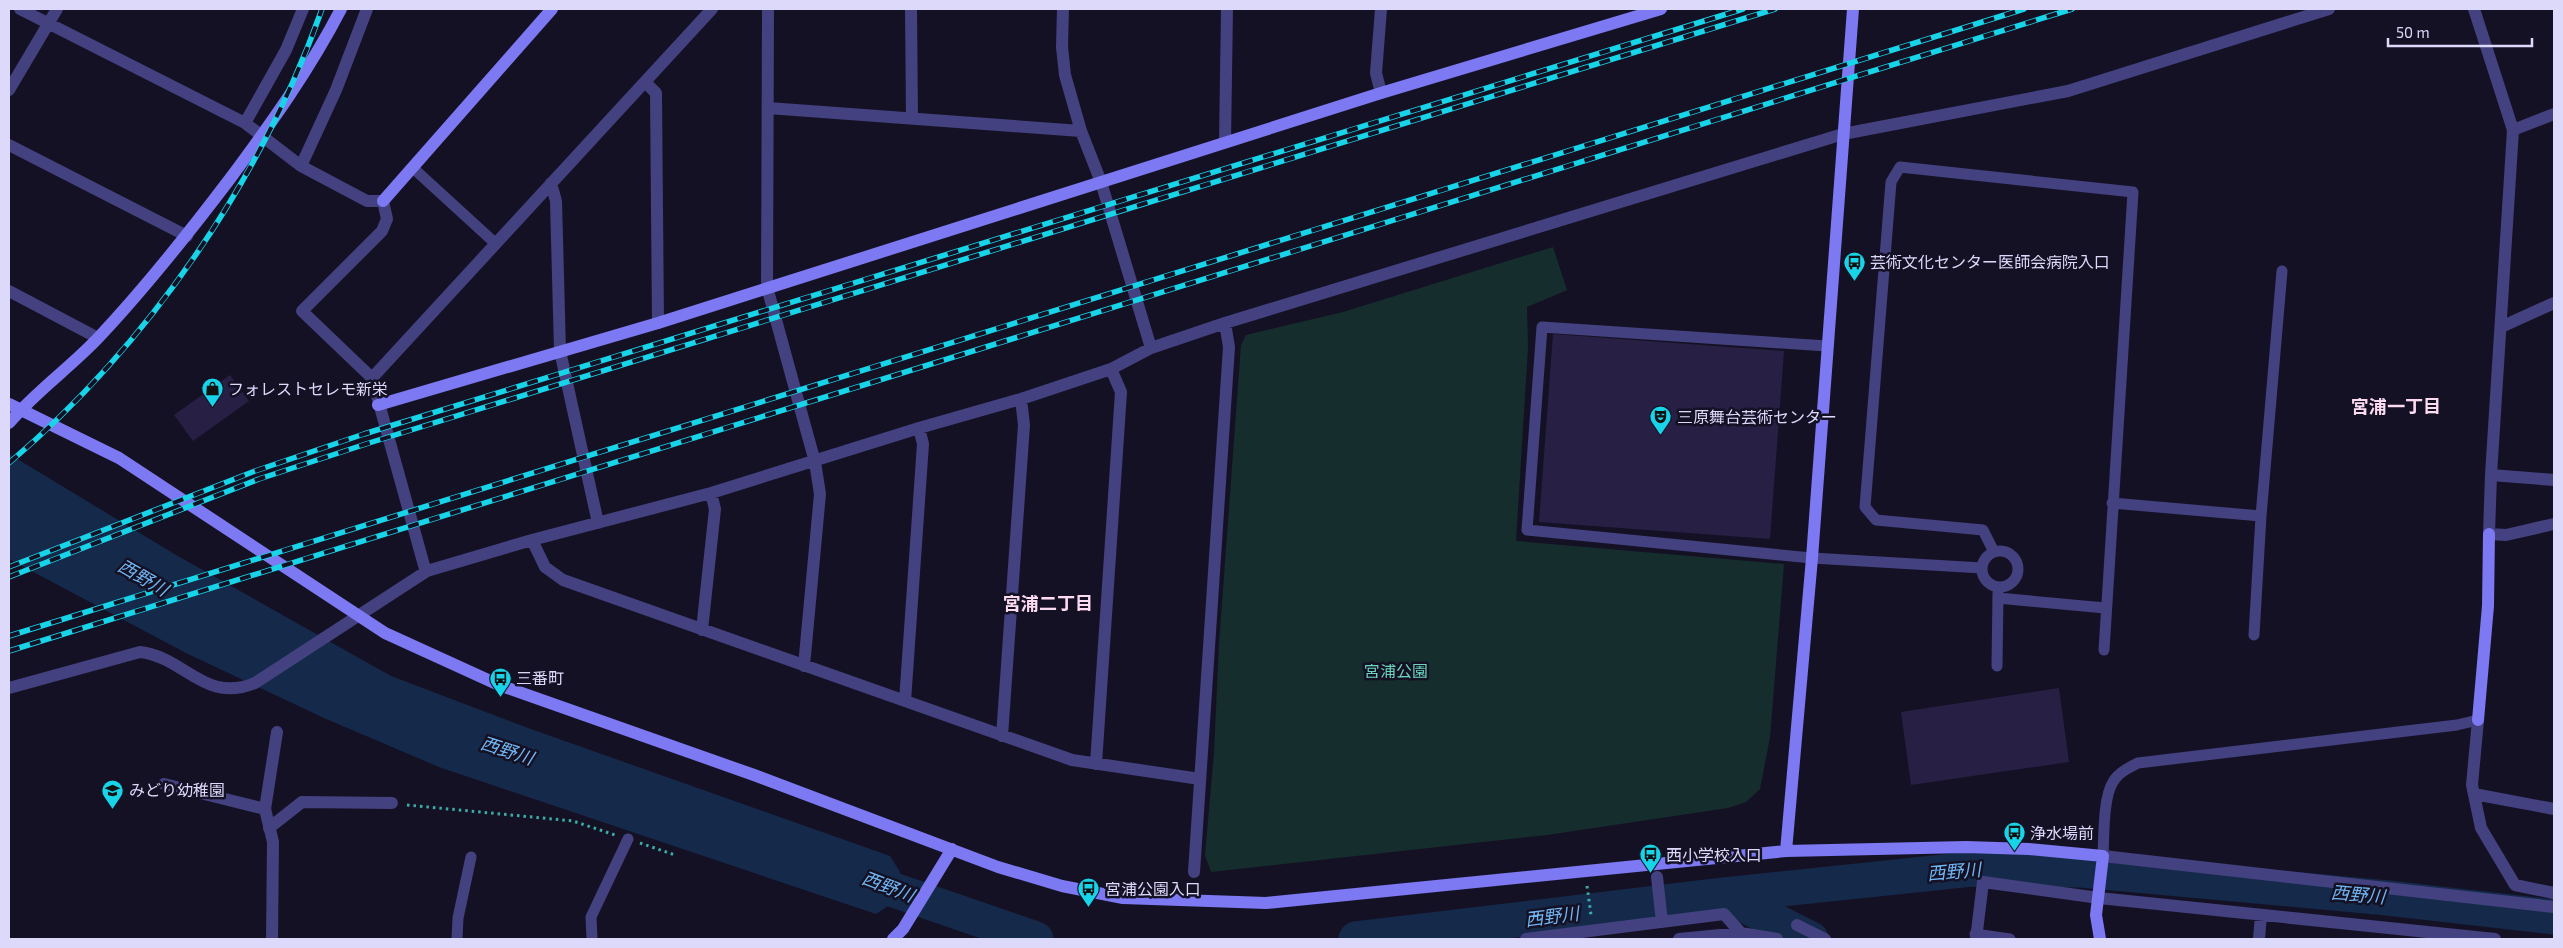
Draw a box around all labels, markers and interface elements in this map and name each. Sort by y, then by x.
scale bar [2388,15,2532,47]
text: 50 m [2396,23,2430,41]
bus stop icon: 芸術文化センター医師会病院入口 [1842,250,1866,281]
place label: 芸術文化センター医師会病院入口 [1870,252,2110,271]
shop icon: フォレストセレモ新栄 [200,377,224,408]
place label: フォレストセレモ新栄 [228,379,388,398]
district label: 宮浦一丁目 [2351,395,2441,417]
theatre icon: 三原舞台芸術センター [1649,405,1673,436]
place label: 三原舞台芸術センター [1677,407,1837,426]
water label: 西野川 [115,554,174,601]
district label: 宮浦二丁目 [1003,592,1093,614]
park label: 宮浦公園 [1364,661,1428,680]
bus stop icon: 三番町 [488,666,512,697]
place label: 三番町 [516,668,564,687]
water label: 西野川 [478,731,538,769]
school or university icon: みどり幼稚園 [101,778,125,809]
place label: みどり幼稚園 [129,780,225,799]
bus stop icon: 浄水場前 [2002,821,2026,852]
place label: 浄水場前 [2030,823,2094,842]
bus stop icon: 西小学校入口 [1638,843,1662,874]
place label: 西小学校入口 [1666,845,1762,864]
water label: 西野川 [1926,858,1984,884]
water label: 西野川 [859,866,919,907]
bus stop icon: 宮浦公園入口 [1077,877,1101,908]
place label: 宮浦公園入口 [1105,879,1201,898]
water label: 西野川 [2330,881,2388,907]
water label: 西野川 [1524,902,1582,930]

